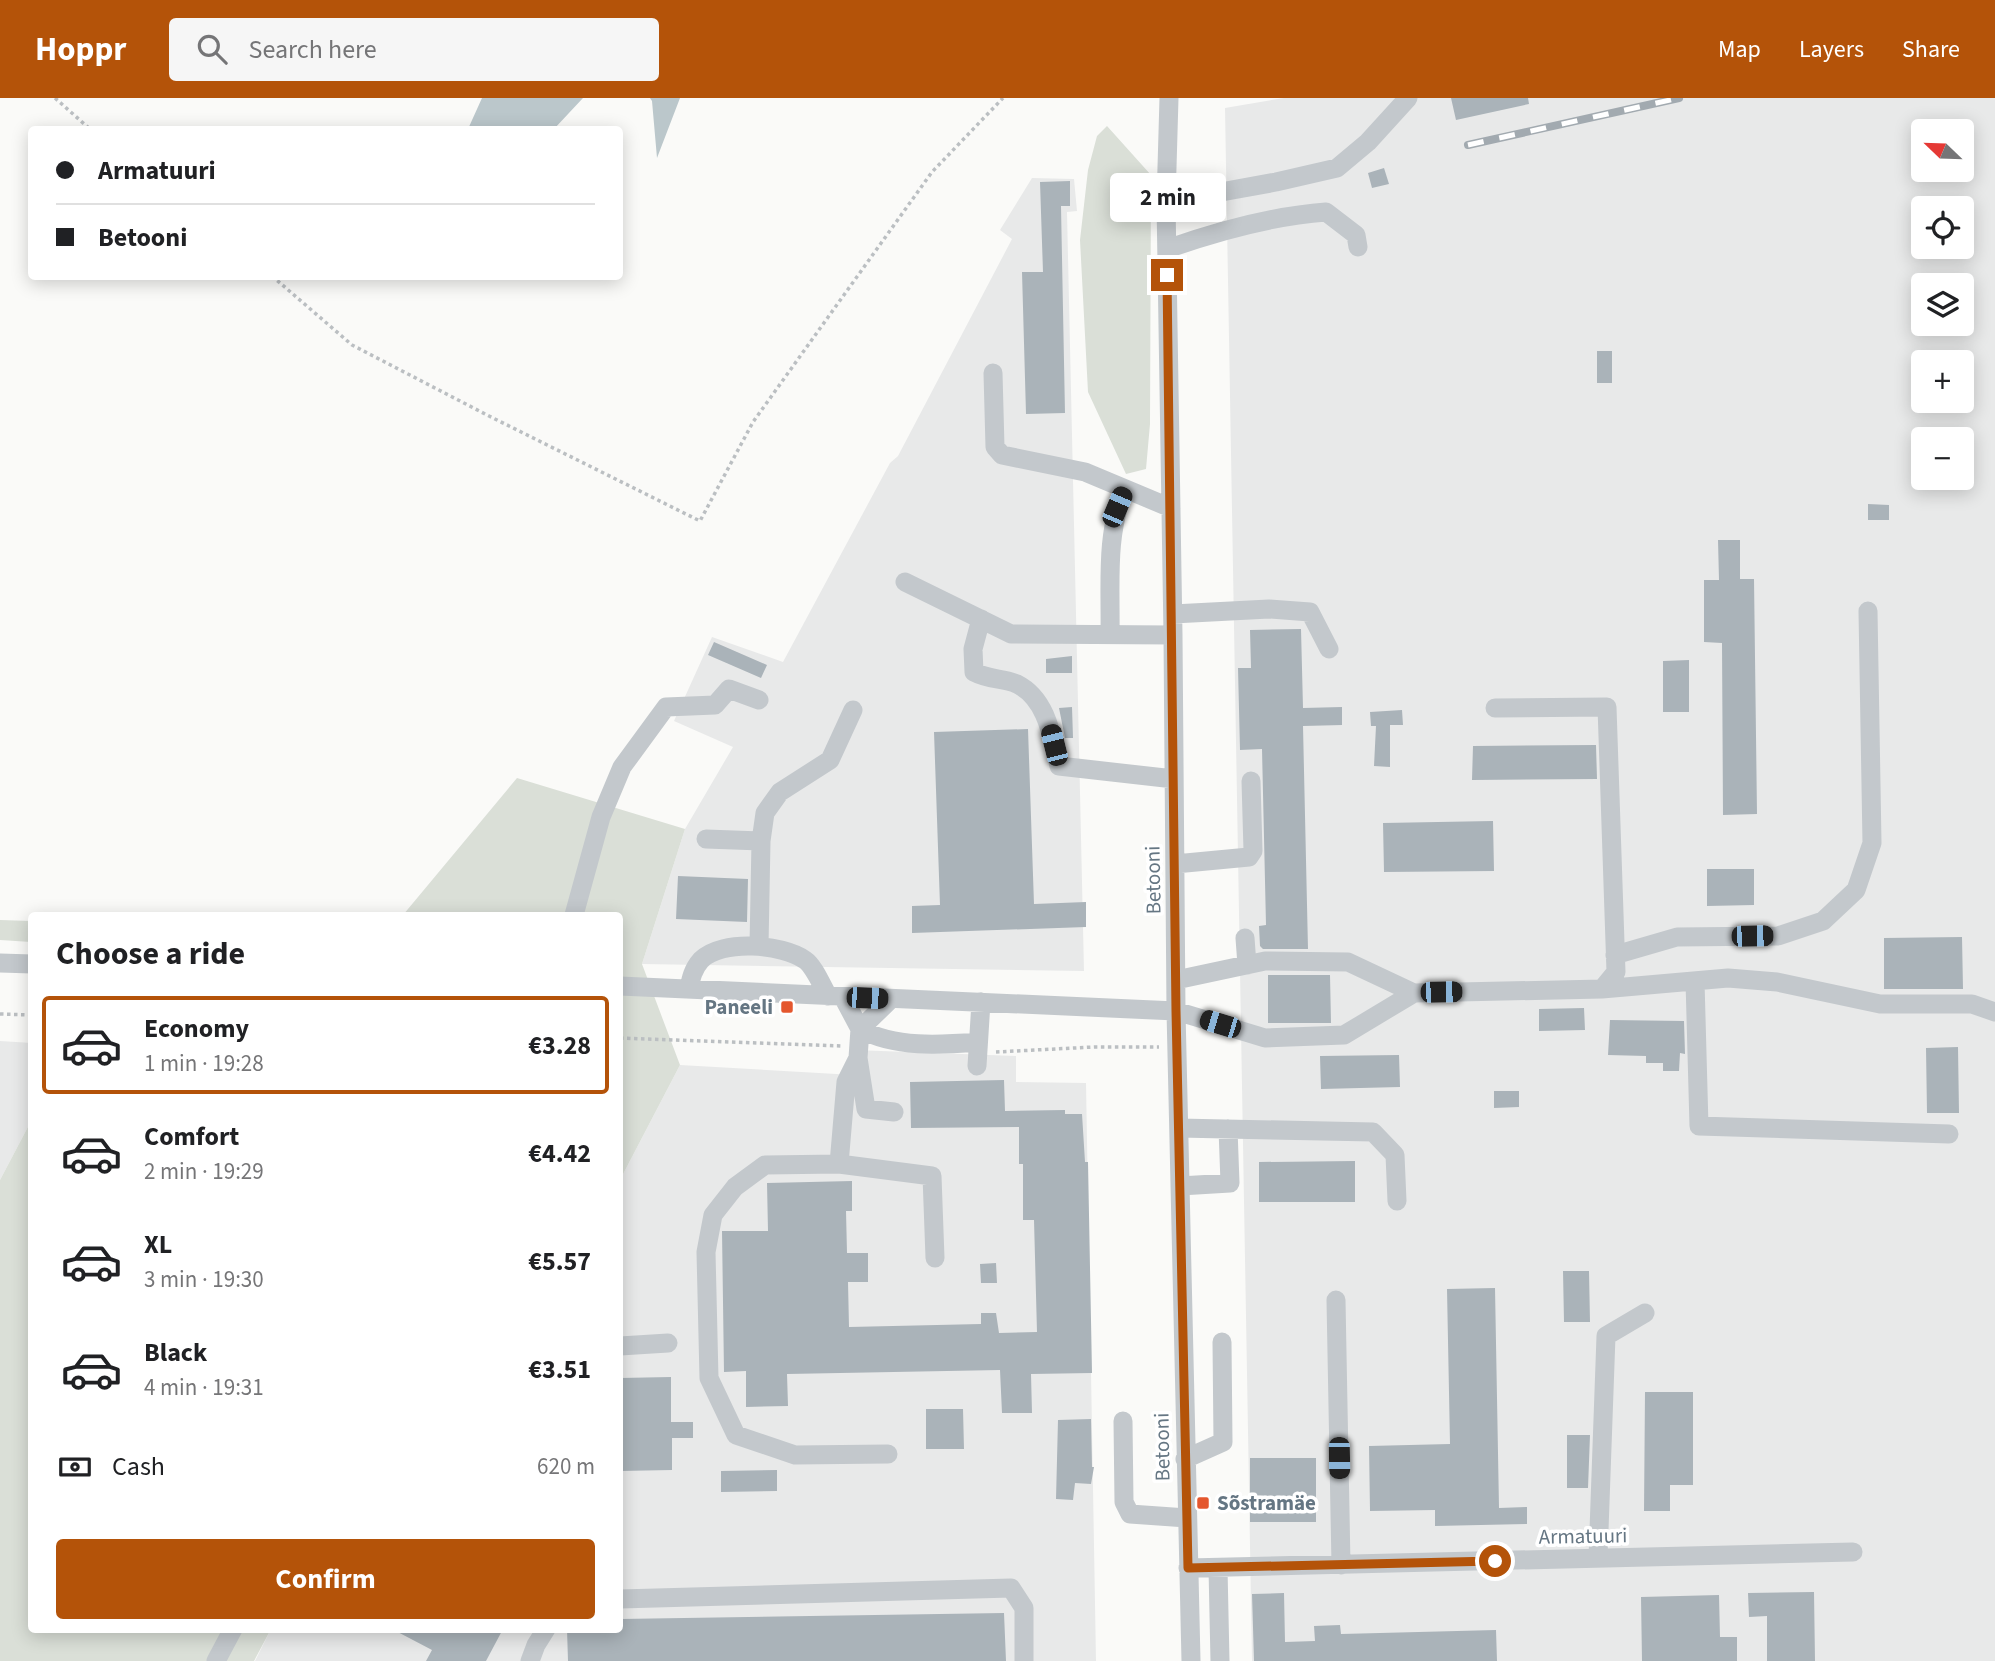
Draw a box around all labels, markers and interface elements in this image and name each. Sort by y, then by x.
search box [169,18,659,81]
text: Hoppr [35,26,127,73]
icon: search [193,30,231,68]
text: Search here [249,31,377,68]
text: Map [1718,32,1761,67]
text: Layers [1799,32,1864,67]
text: Share [1902,32,1960,67]
north arrow [1911,119,1974,182]
map controls [1911,119,1974,490]
text: Armatuuri [98,152,216,189]
callout: 2 min [1109,174,1225,222]
text: 2 min [1140,181,1196,214]
button: locate [1911,196,1974,259]
text: Betooni [98,219,187,256]
route end [1151,259,1183,291]
button: layers [1911,273,1974,336]
button: + [1911,350,1974,413]
button: − [1911,427,1974,490]
car [1100,484,1135,530]
car [1039,722,1070,768]
street label: Betooni [1137,845,1169,915]
car [1731,925,1774,947]
text: Choose a ride [56,931,245,977]
car [1420,981,1463,1003]
car [846,987,889,1009]
place label: Paneeli [705,992,773,1022]
marker: Paneeli [779,999,795,1015]
car [1197,1008,1244,1040]
text: Economy [144,1010,249,1047]
icon: car [60,1014,123,1077]
text: €3.28 [528,1027,591,1064]
text: 1 min · 19:28 [144,1047,264,1080]
text: Comfort [144,1118,239,1155]
icon: car [60,1122,123,1185]
text: €4.42 [528,1135,591,1172]
text: 2 min · 19:29 [144,1155,264,1188]
text: XL [144,1226,172,1263]
icon: car [60,1230,123,1293]
text: €5.57 [528,1243,591,1280]
text: 3 min · 19:30 [144,1263,264,1296]
text: Black [144,1334,207,1371]
icon: car [60,1338,123,1401]
text: €3.51 [528,1351,591,1388]
text: 4 min · 19:31 [144,1371,264,1404]
street label: Betooni [1146,1412,1178,1482]
car [1329,1437,1350,1479]
icon: cash [56,1448,94,1486]
text: Cash [112,1448,165,1485]
text: 620 m [537,1450,595,1483]
place label: Sõstramäe [1217,1488,1316,1518]
marker: Sõstramäe [1195,1495,1211,1511]
street label: Armatuuri [1538,1520,1628,1552]
button: Confirm [56,1539,595,1619]
route start [1479,1545,1511,1577]

